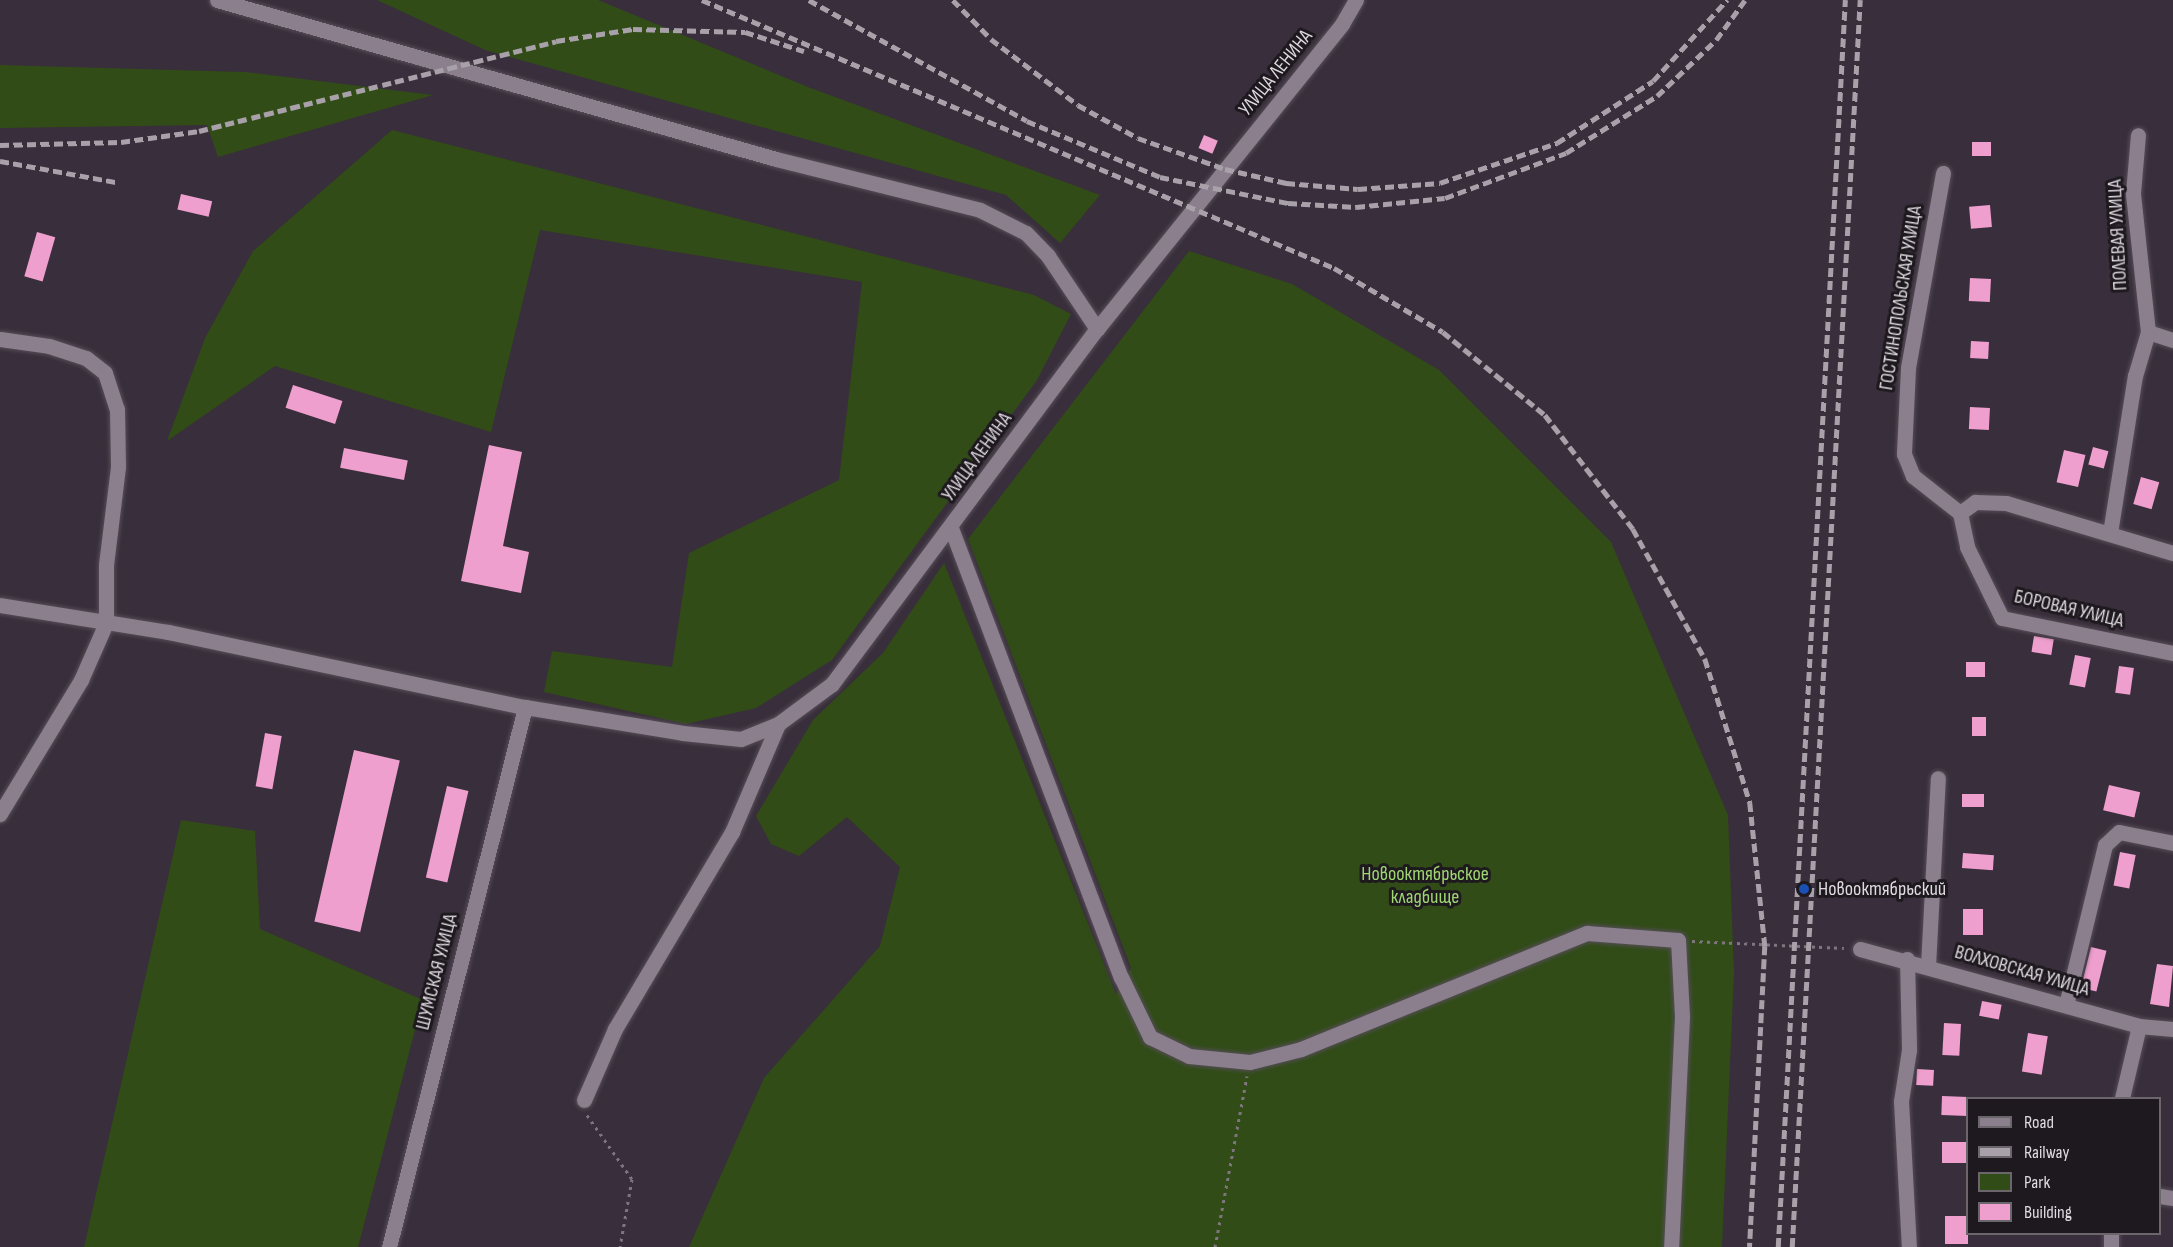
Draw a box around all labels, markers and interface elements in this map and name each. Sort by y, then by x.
street label: УЛИЦА ЛЕНИНА [1234,25,1318,121]
street label: ПОЛЕВАЯ УЛИЦА [2103,179,2133,291]
street label: ГОСТИНОПОЛЬСКАЯ УЛИЦА [1875,204,1927,392]
street label: УЛИЦА ЛЕНИНА [937,408,1017,506]
street label: БОРОВАЯ УЛИЦА [2012,585,2126,633]
park label: Новооктябрьское кладбище [1361,862,1489,909]
place label: Новооктябрьский [1818,877,1946,901]
marker: Новооктябрьский [1795,880,1813,898]
street label: ШУМСКАЯ УЛИЦА [411,911,463,1033]
street label: ВОЛХОВСКАЯ УЛИЦА [1952,940,2092,1002]
legend [1966,1097,2161,1235]
text: Road [2024,1112,2054,1133]
text: Railway [2024,1142,2069,1163]
text: Park [2024,1172,2050,1193]
text: Building [2024,1202,2072,1223]

